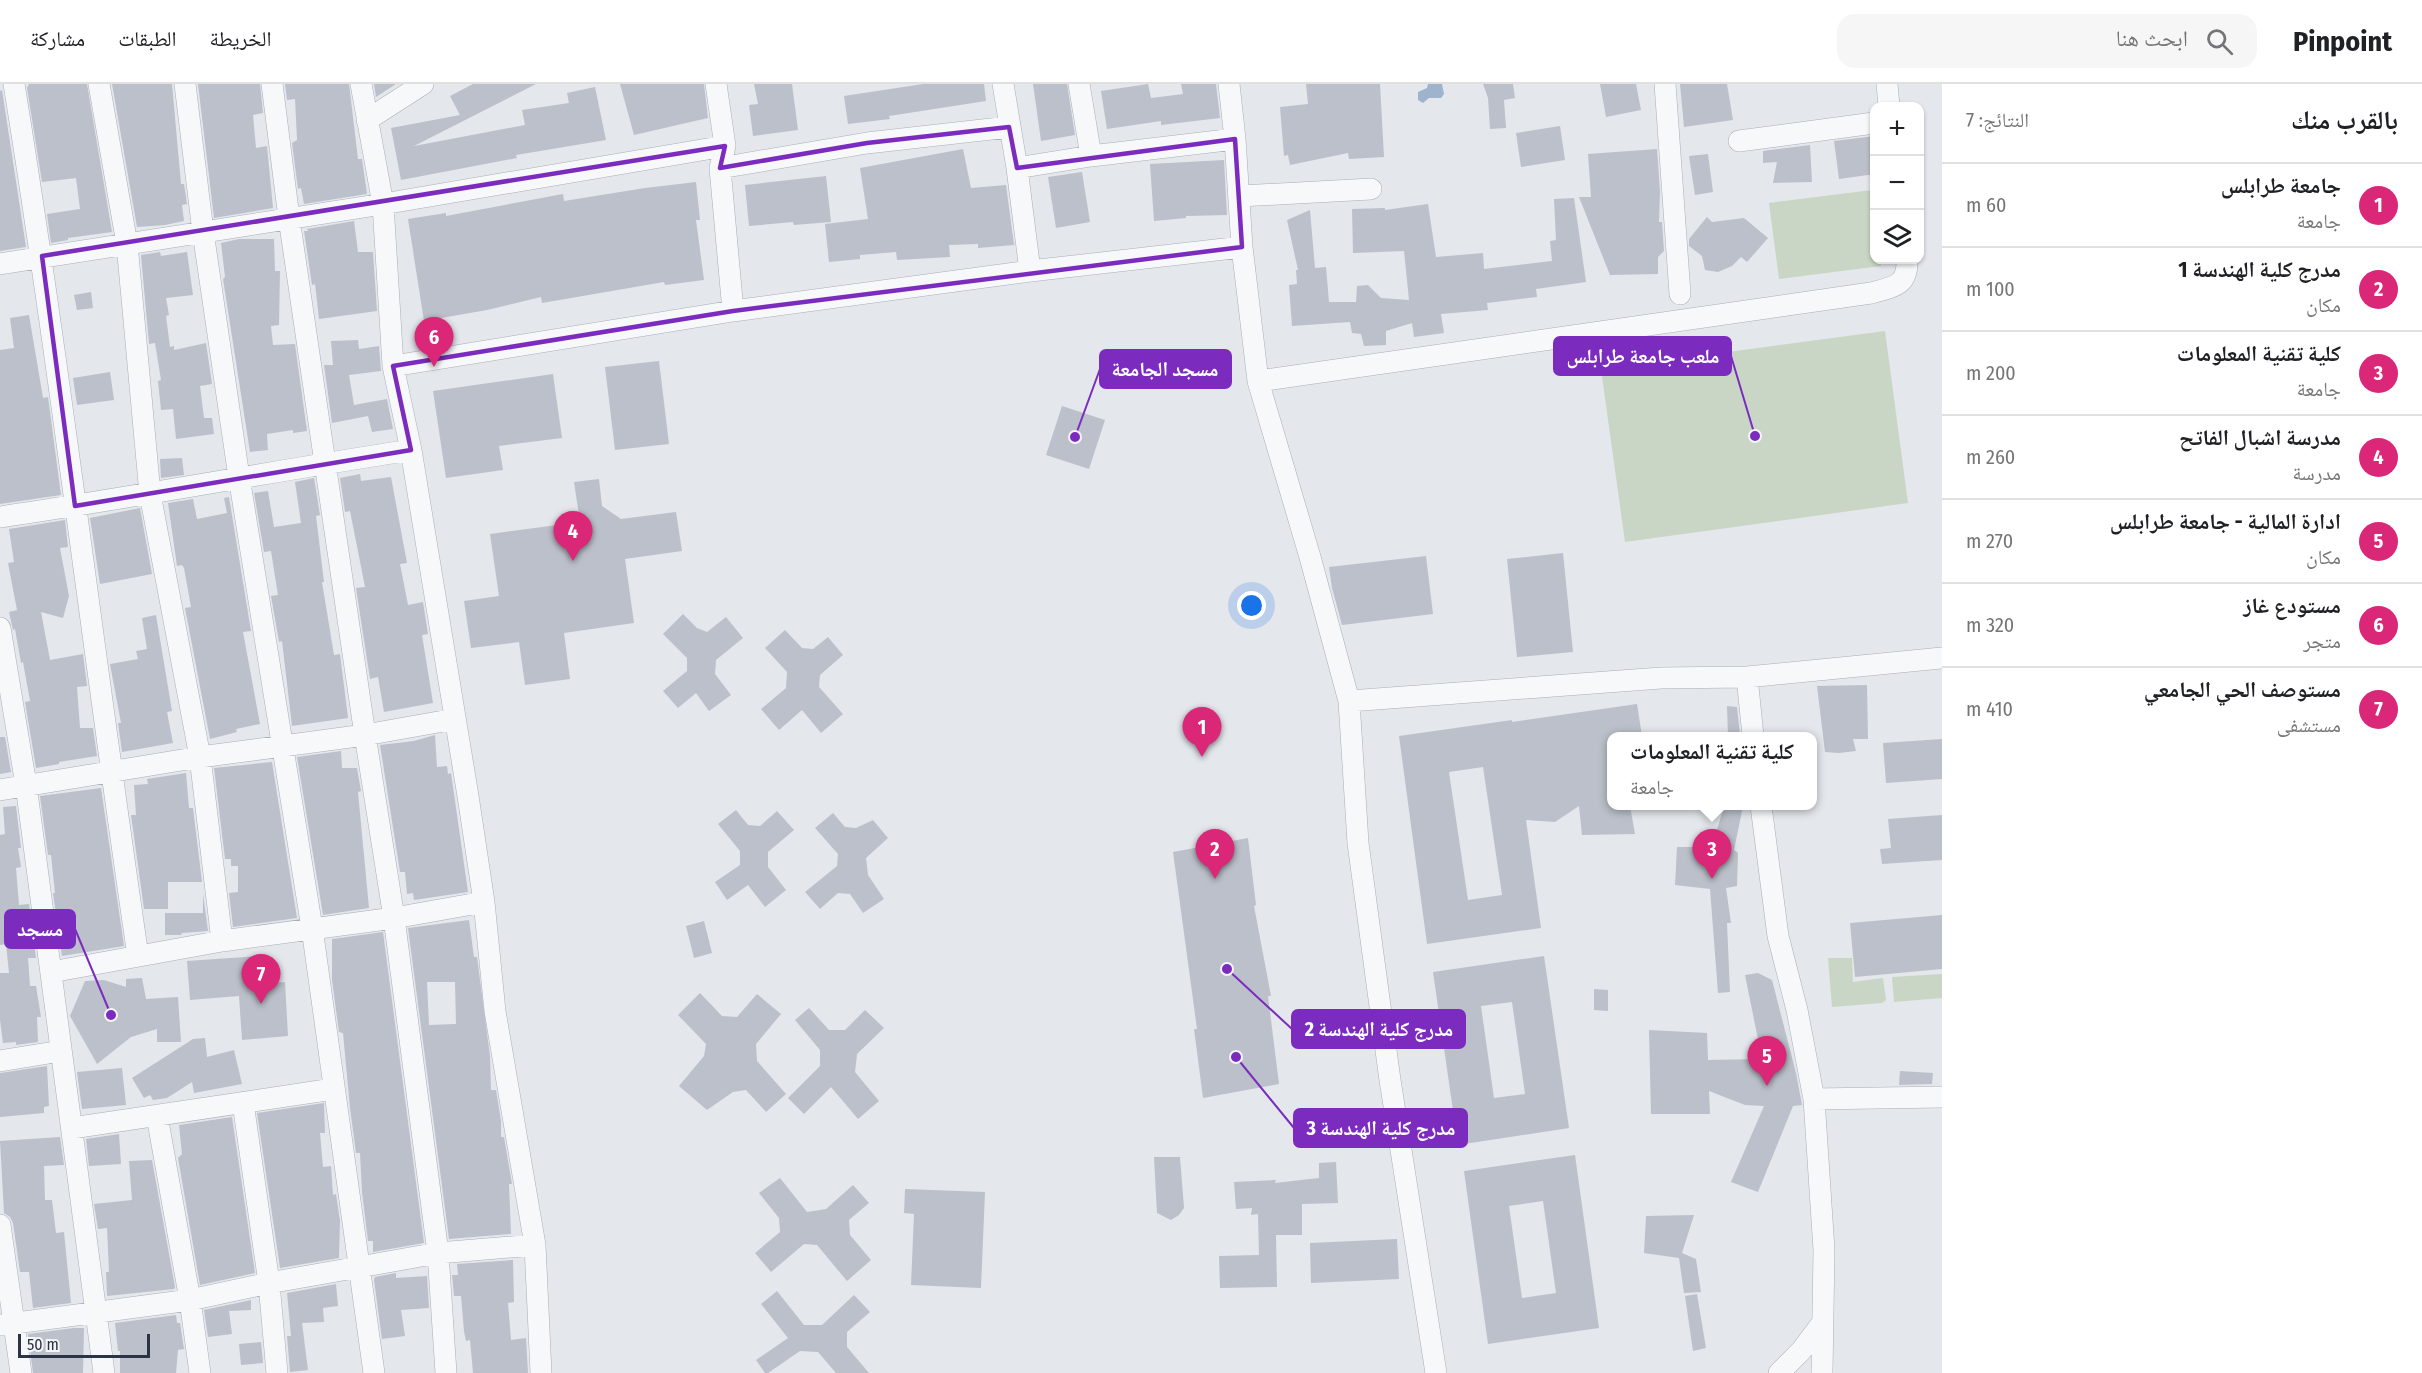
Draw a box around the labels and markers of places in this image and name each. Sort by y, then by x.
pin: 6 [414,318,454,367]
callout: ملعب جامعة طرابلس [1554,337,1731,375]
callout: مسجد الجامعة [1100,350,1231,388]
pin: 4 [554,512,592,561]
pin: 1 [1182,708,1222,757]
pin: 2 [1196,830,1234,879]
pin: 3 [1692,830,1732,879]
callout: مسجد [5,910,75,948]
pin: 7 [242,954,280,1004]
callout: مدرج كلية الهندسة 2 [1292,1010,1465,1048]
pin: 5 [1748,1036,1786,1086]
callout: مدرج كلية الهندسة 3 [1294,1109,1467,1147]

